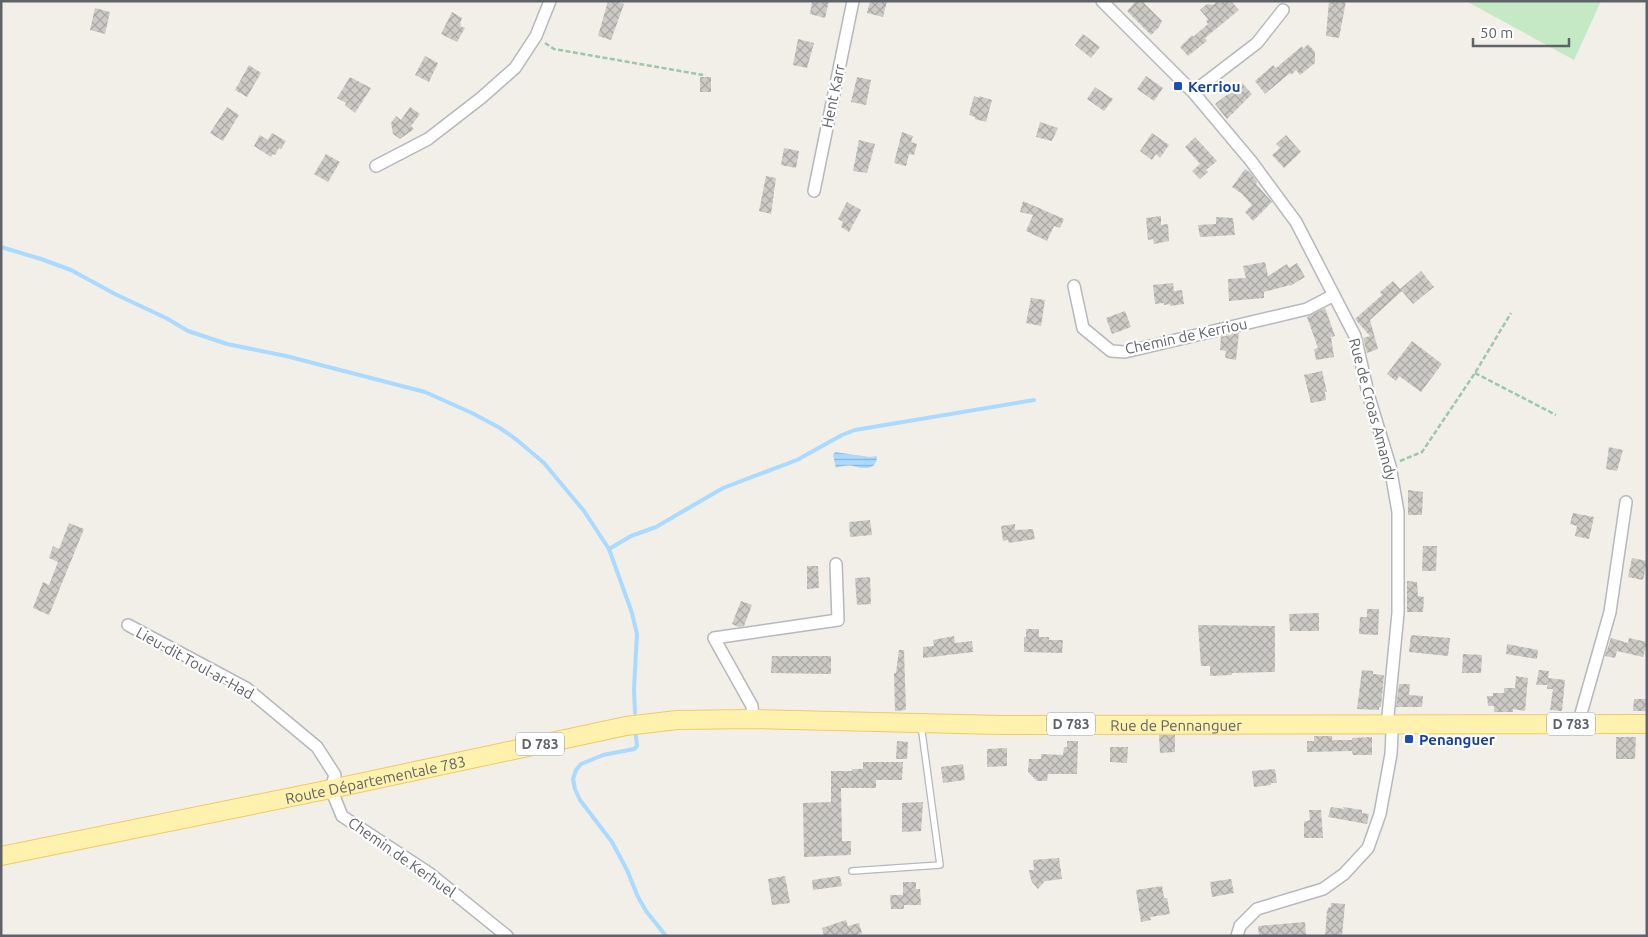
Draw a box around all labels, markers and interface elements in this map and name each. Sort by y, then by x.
scale bar [1473,15,1569,47]
text: 50 m [1480,24,1513,41]
street label: Hent Karr [818,62,848,129]
place label: Kerriou [1188,78,1240,95]
marker: Kerriou [1172,80,1184,92]
street label: Chemin de Kerriou [1123,315,1249,357]
street label: Rue de Croas Amandy [1346,336,1400,482]
street label: Lieu-dit Toul-ar-Had [133,624,257,702]
road number: D 783 [1047,712,1095,736]
road number: D 783 [1547,712,1595,736]
street label: Rue de Pennanguer [1110,716,1242,733]
place label: Penanguer [1419,731,1496,748]
road number: D 783 [516,732,564,756]
marker: Penanguer [1403,733,1415,745]
street label: Route Départementale 783 [284,752,467,807]
street label: Chemin de Kerhuel [345,814,459,901]

